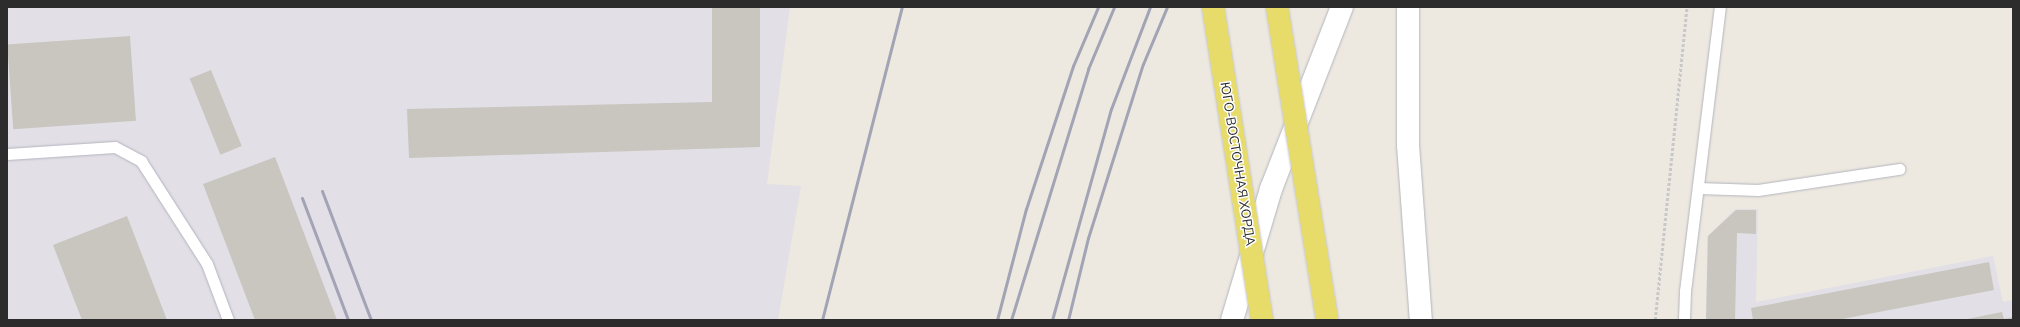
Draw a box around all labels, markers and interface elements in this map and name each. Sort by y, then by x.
street label: ЮГО-ВОСТОЧНАЯ ХОРДА [1216,81,1258,247]

